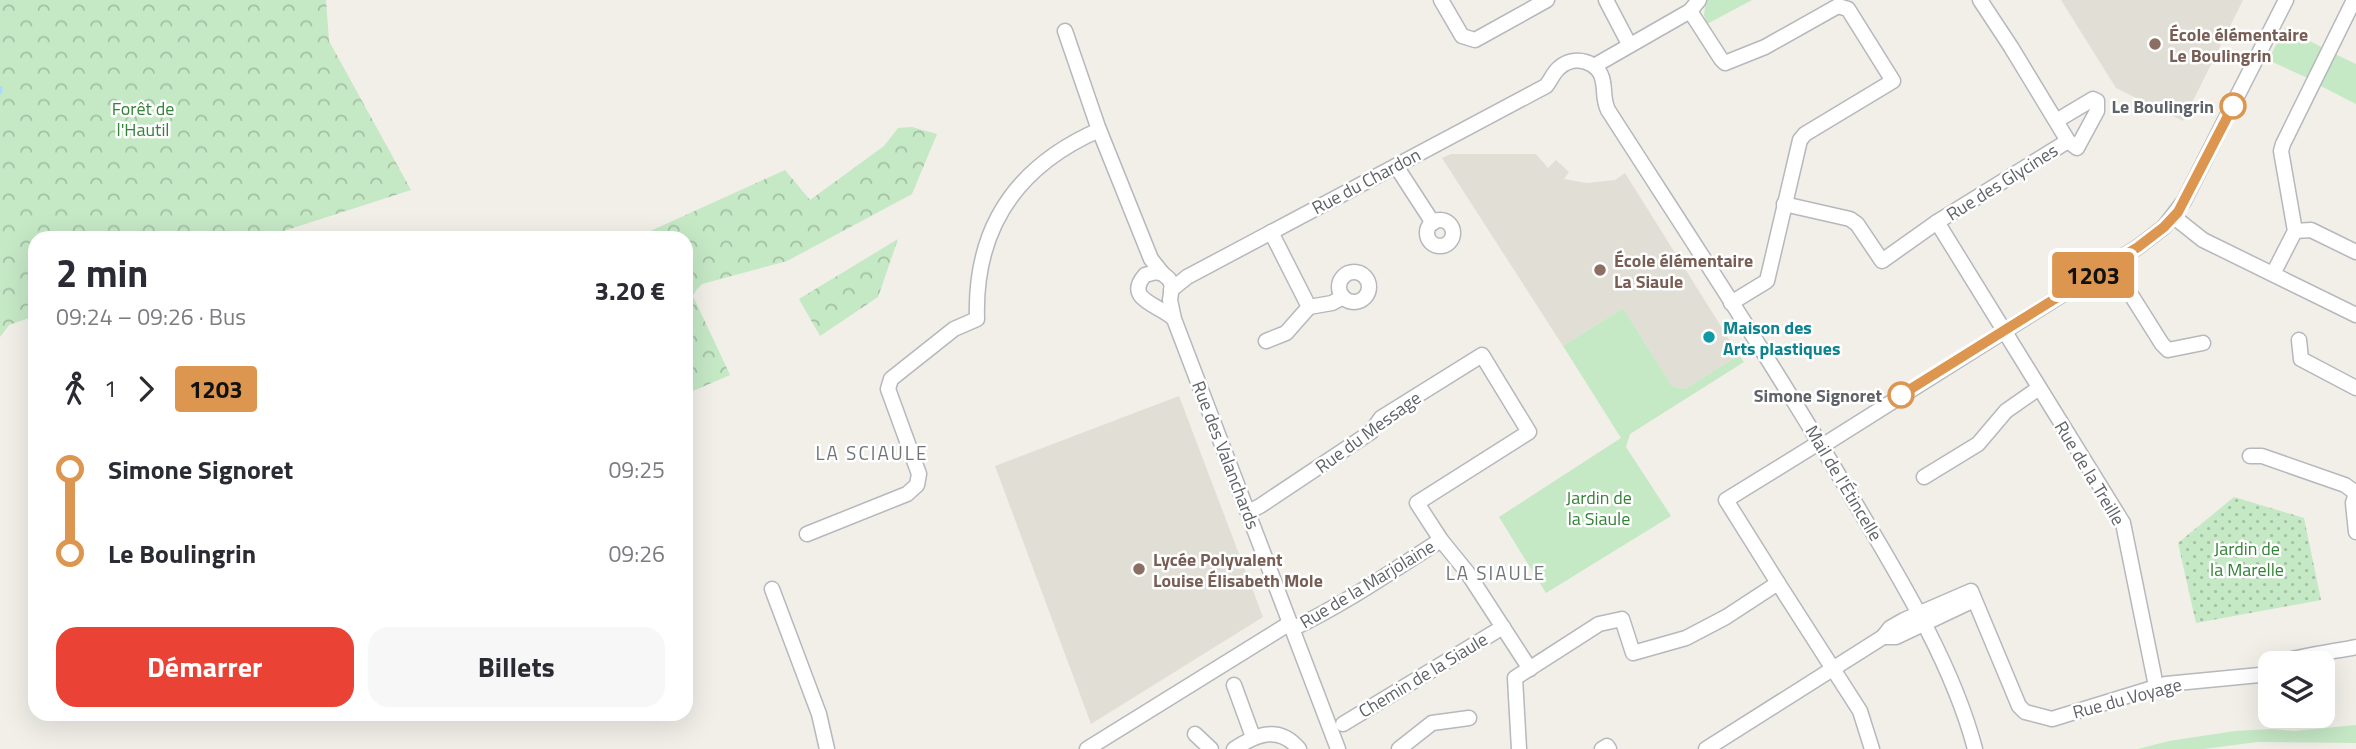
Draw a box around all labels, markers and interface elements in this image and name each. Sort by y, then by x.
place label: École élémentaire Le Boulingrin [2169,21,2308,69]
marker: École élémentaire Le Boulingrin [2147,36,2163,52]
place label: Le Boulingrin [2112,93,2214,120]
marker: Le Boulingrin [2220,93,2246,119]
park label: Forêt de l'Hautil [112,95,174,143]
street label: Rue des Glycines [1941,137,2063,227]
street label: Rue du Chardon [1307,141,1425,221]
text: 2 min [56,244,148,302]
place label: École élémentaire La Siaule [1614,247,1753,295]
line badge: 1203 [2044,252,2142,298]
text: 1203 [2066,257,2120,293]
marker: École élémentaire La Siaule [1592,262,1608,278]
text: 3.20 € [594,271,665,310]
text: 09:24 – 09:26 · Bus [56,299,246,334]
place label: Maison des Arts plastiques [1723,314,1841,362]
marker: Maison des Arts plastiques [1701,329,1717,345]
icon: walk [56,370,94,408]
icon: forward [127,370,165,408]
text: 1 [104,371,117,406]
text: 1203 [189,371,243,407]
street label: Rue des Valanchards [1185,377,1267,533]
place label: Simone Signoret [1754,382,1882,409]
marker: Simone Signoret [1888,382,1914,408]
street label: Rue du Message [1310,384,1426,480]
street label: Rue de la Treille [2048,416,2132,530]
street label: Mail de l'Étincelle [1799,420,1889,546]
district label: LA SCIAULE [816,438,928,467]
text: Simone Signoret [108,450,293,489]
text: 09:25 [608,452,665,487]
park label: Jardin de la Siaule [1566,484,1632,532]
street label: Rue de la Marjolaine [1294,533,1440,635]
text: Le Boulingrin [108,534,256,573]
park label: Jardin de la Marelle [2210,535,2284,583]
text: 09:26 [608,536,665,571]
place label: Lycée Polyvalent Louise Élisabeth Mole [1153,546,1323,594]
district label: LA SIAULE [1446,558,1546,587]
marker: Lycée Polyvalent Louise Élisabeth Mole [1131,561,1147,577]
street label: Chemin de la Siaule [1353,626,1493,724]
button: Démarrer [56,627,354,707]
button: Billets [368,627,665,707]
map controls [2258,651,2335,728]
button: layers [2258,651,2335,728]
street label: Rue du Voyage [2070,670,2184,726]

